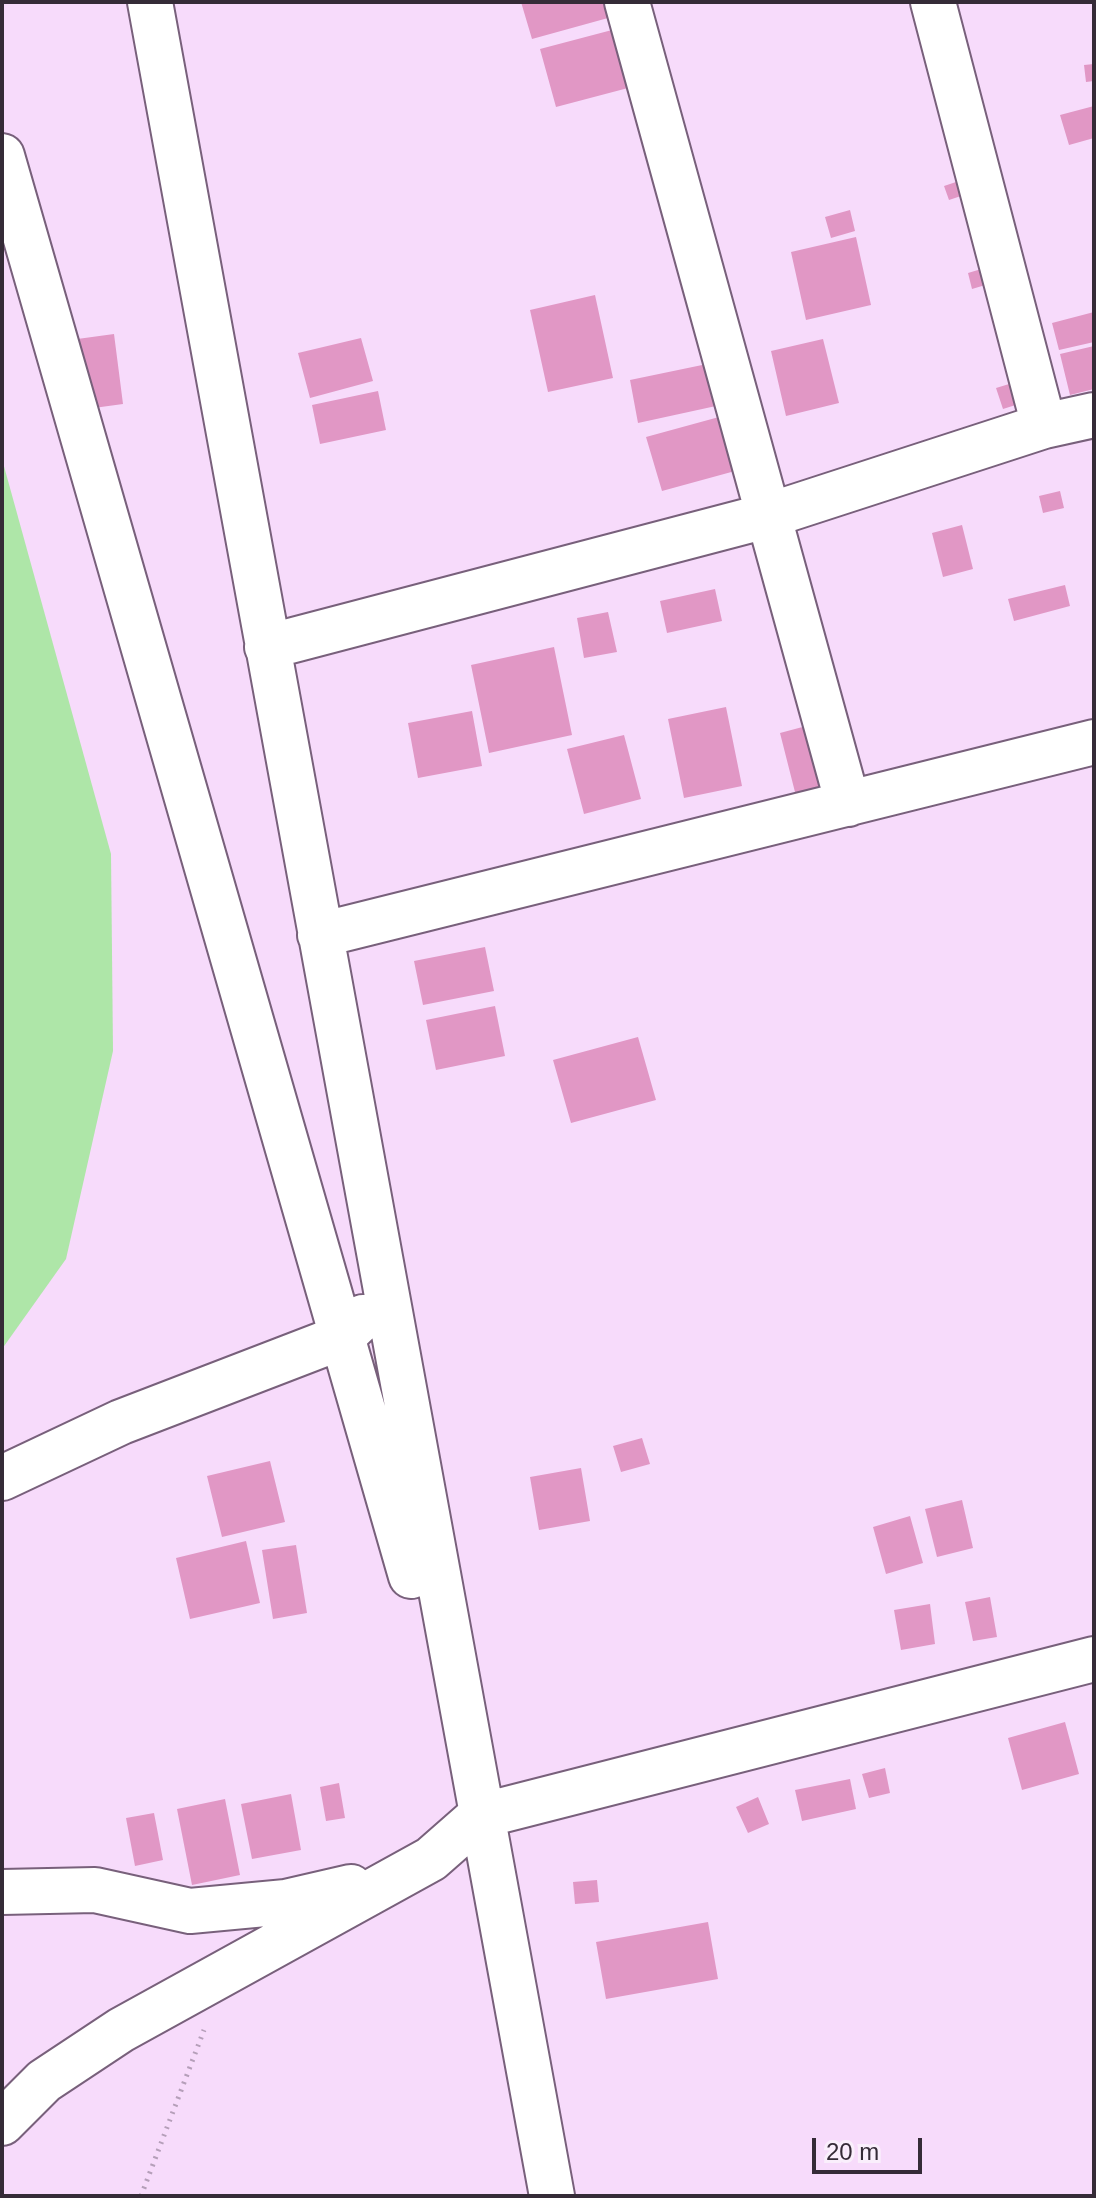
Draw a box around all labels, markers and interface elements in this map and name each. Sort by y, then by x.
scale bar [816,2122,926,2172]
text: 20 m [826,2138,879,2165]

